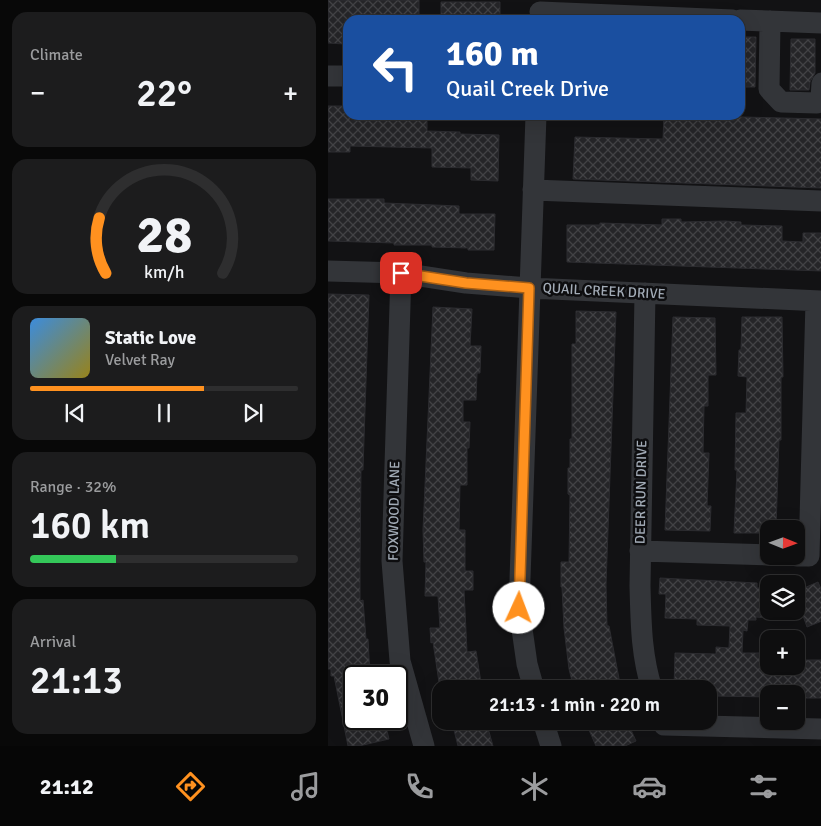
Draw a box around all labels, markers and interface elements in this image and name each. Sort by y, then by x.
text: 160 m [446,32,539,75]
icon: left [363,35,428,100]
text: Climate [30,45,83,65]
text: 22° [136,70,192,117]
text: Quail Creek Drive [446,75,609,102]
text: − [30,76,45,110]
text: + [283,76,298,110]
text: 28 [136,203,192,267]
pin [380,252,422,294]
icon: arrive [387,259,415,287]
text: km/h [144,261,184,283]
street label: QUAIL CREEK DRIVE [542,279,666,303]
text: Static Love [105,326,196,350]
text: Velvet Ray [105,350,175,370]
icon: previous [61,399,89,427]
icon: pause [150,399,178,427]
icon: next [239,399,267,427]
street label: DEER RUN DRIVE [632,440,650,544]
street label: FOXWOOD LANE [385,461,403,561]
text: Range · 32% [30,477,116,497]
text: 160 km [30,502,150,549]
north arrow [760,520,806,565]
map controls [760,520,805,730]
button: layers [760,575,805,620]
position arrow [492,581,544,633]
button: + [760,630,805,675]
text: Arrival [30,632,76,652]
text: 21:13 [30,657,123,704]
speed limit sign: 30 [343,665,408,730]
button: − [760,685,805,730]
text: 21:13 · 1 min · 220 m [489,693,660,717]
icon: directions [173,769,208,804]
icon: music [288,769,323,804]
icon: phone [402,769,437,804]
icon: climate [517,769,552,804]
icon: car [632,769,667,804]
icon: filters [746,769,781,804]
text: 21:12 [40,773,94,800]

